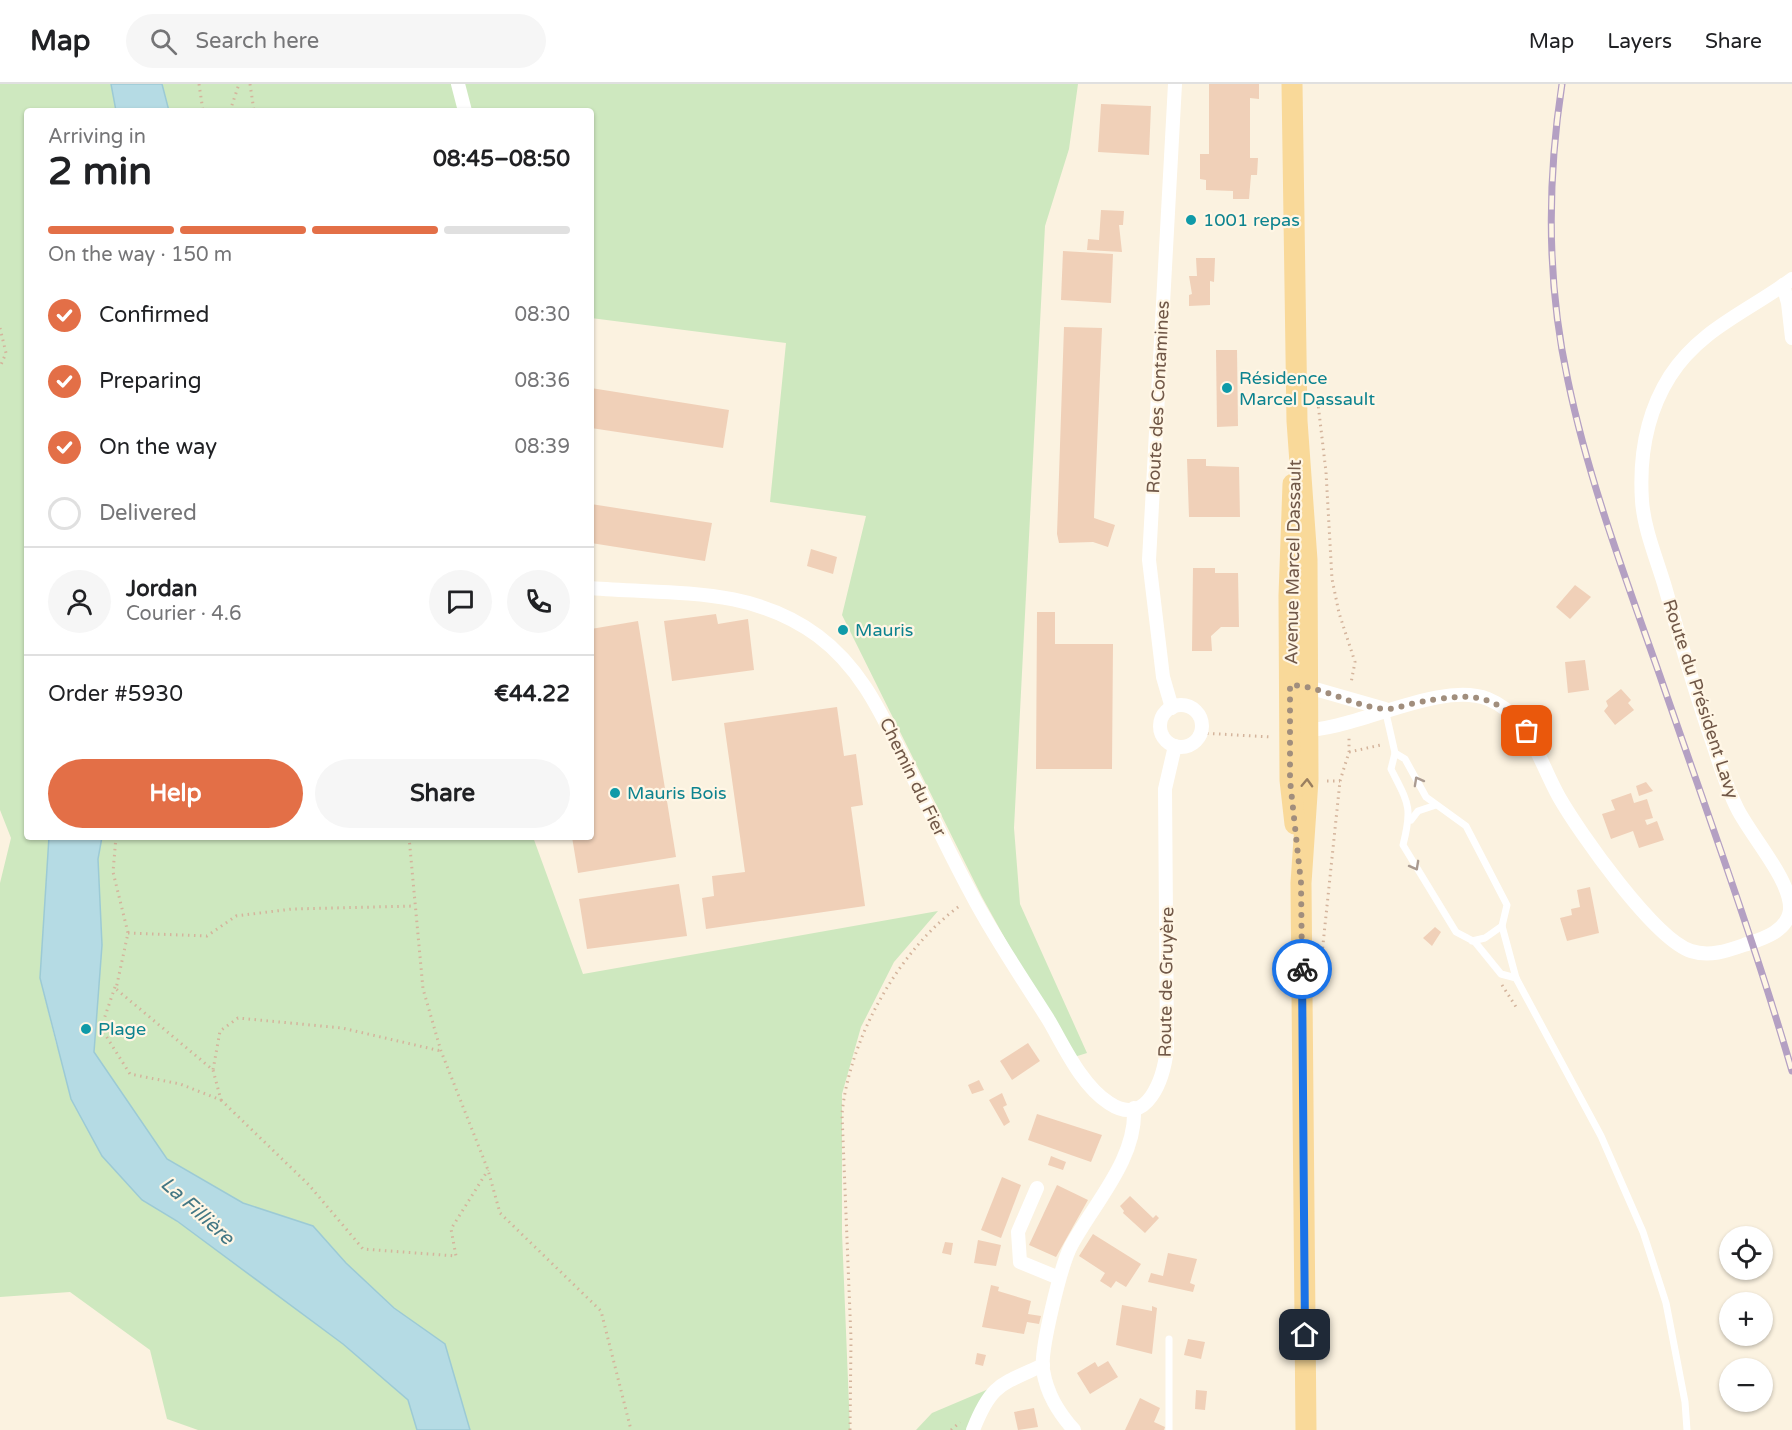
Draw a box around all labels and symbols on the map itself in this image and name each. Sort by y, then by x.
place label: 1001 repas [1203,209,1300,231]
marker: 1001 repas [1184,213,1198,227]
street label: Route des Contamines [1142,300,1174,494]
place label: Résidence Marcel Dassault [1239,367,1375,410]
marker: Résidence Marcel Dassault [1220,381,1234,395]
street label: Avenue Marcel Dassault [1280,459,1306,665]
street label: Route du Président Lavy [1658,596,1744,802]
place label: Mauris [855,619,913,641]
marker: Mauris [836,623,850,637]
pin [1501,705,1552,756]
street label: Chemin du Fier [875,714,951,840]
one-way arrow [1414,777,1425,788]
one-way arrow [1301,778,1314,787]
place label: Mauris Bois [627,782,727,804]
marker: Mauris Bois [608,786,622,800]
one-way arrow [1408,860,1419,870]
street label: Route de Gruyère [1154,907,1178,1057]
courier [1272,939,1332,999]
place label: Plage [98,1018,146,1040]
marker: Plage [79,1022,93,1036]
water label: La Fillière [156,1172,240,1251]
pin [1279,1309,1330,1360]

